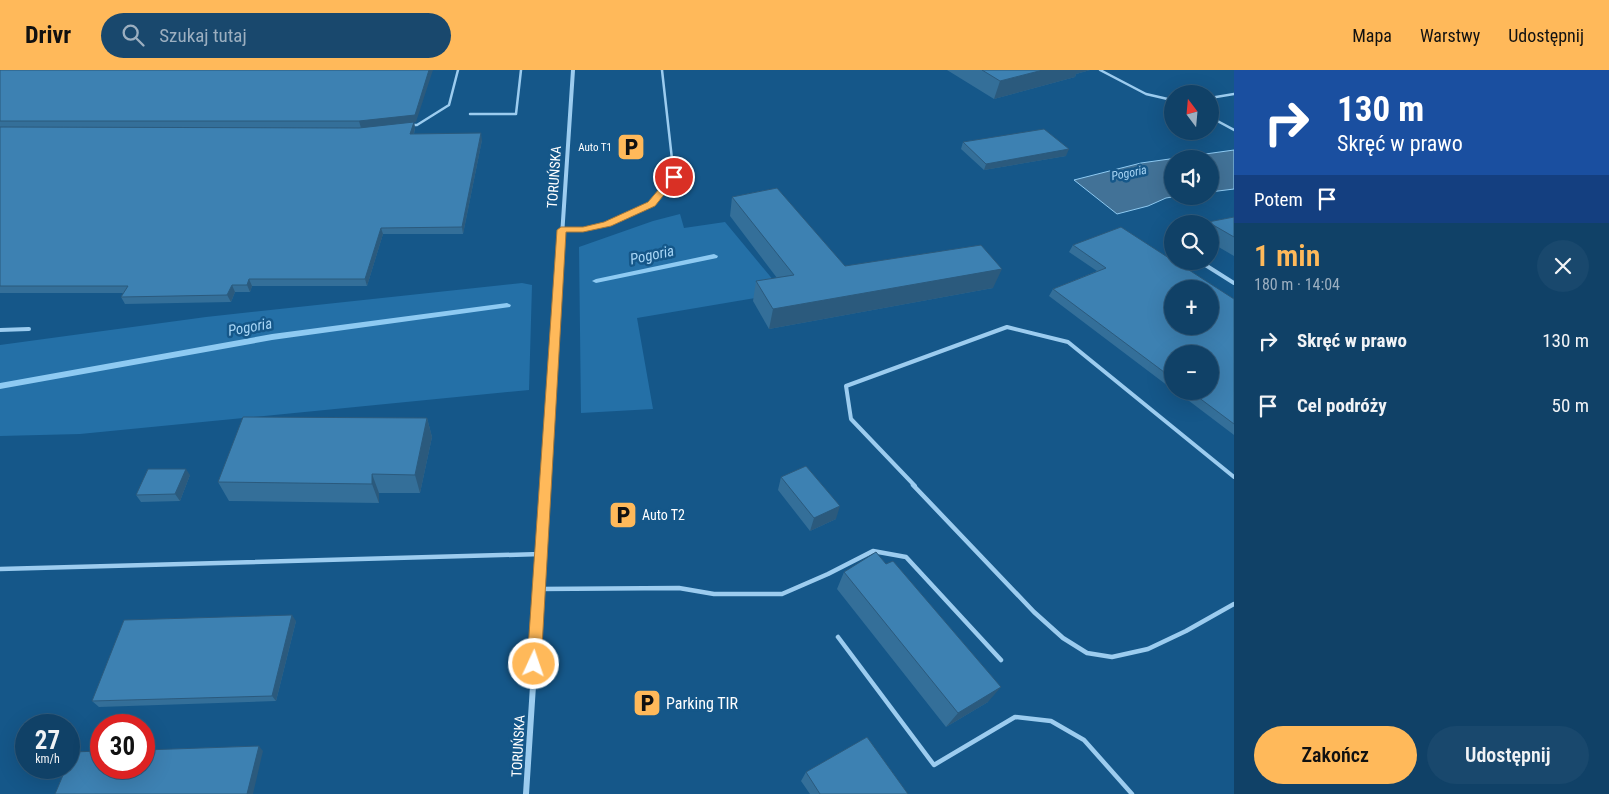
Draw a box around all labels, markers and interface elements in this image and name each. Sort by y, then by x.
search box [101,13,451,58]
text: Drivr [25,21,71,49]
icon: search [119,21,147,49]
text: Szukaj tutaj [159,24,247,47]
text: Mapa [1352,25,1392,46]
text: Warstwy [1420,25,1480,46]
text: Udostępnij [1508,25,1584,46]
north arrow [1164,85,1219,140]
map controls [1164,85,1219,400]
text: 130 m [1337,89,1424,130]
icon: right [1254,90,1319,155]
text: Skręć w prawo [1337,131,1463,156]
parking icon: Auto T1 [616,132,646,162]
place label: Auto T1 [578,141,612,154]
street label: TORUŃSKA [543,145,564,209]
button: sound [1164,150,1219,205]
pin [653,156,695,198]
icon: arrive [660,163,688,191]
water label: Pogoria [1110,163,1148,183]
icon: arrive [1313,185,1341,213]
text: Potem [1254,188,1303,211]
button: search [1164,215,1219,270]
text: 1 min [1254,238,1320,273]
button: close [1537,240,1589,292]
water label: Pogoria [628,242,676,268]
text: 180 m · 14:04 [1254,275,1340,294]
button: + [1164,280,1219,335]
water label: Pogoria [227,314,273,340]
icon: right [1254,327,1282,355]
text: Skręć w prawo [1297,329,1407,352]
text: 130 m [1542,329,1589,352]
button: − [1164,345,1219,400]
icon: arrive [1254,392,1282,420]
text: Cel podróży [1297,394,1387,417]
text: 50 m [1552,394,1589,417]
parking icon: Auto T2 [608,500,638,530]
place label: Auto T2 [642,507,685,523]
position arrow [507,637,559,689]
parking icon: Parking TIR [632,688,662,718]
place label: Parking TIR [666,694,739,713]
speed limit sign: 30 [90,714,155,779]
street label: TORUŃSKA [507,714,528,778]
text: 27 [35,726,60,755]
button: Zakończ [1254,726,1417,784]
button: Udostępnij [1427,726,1589,784]
text: km/h [35,752,60,766]

